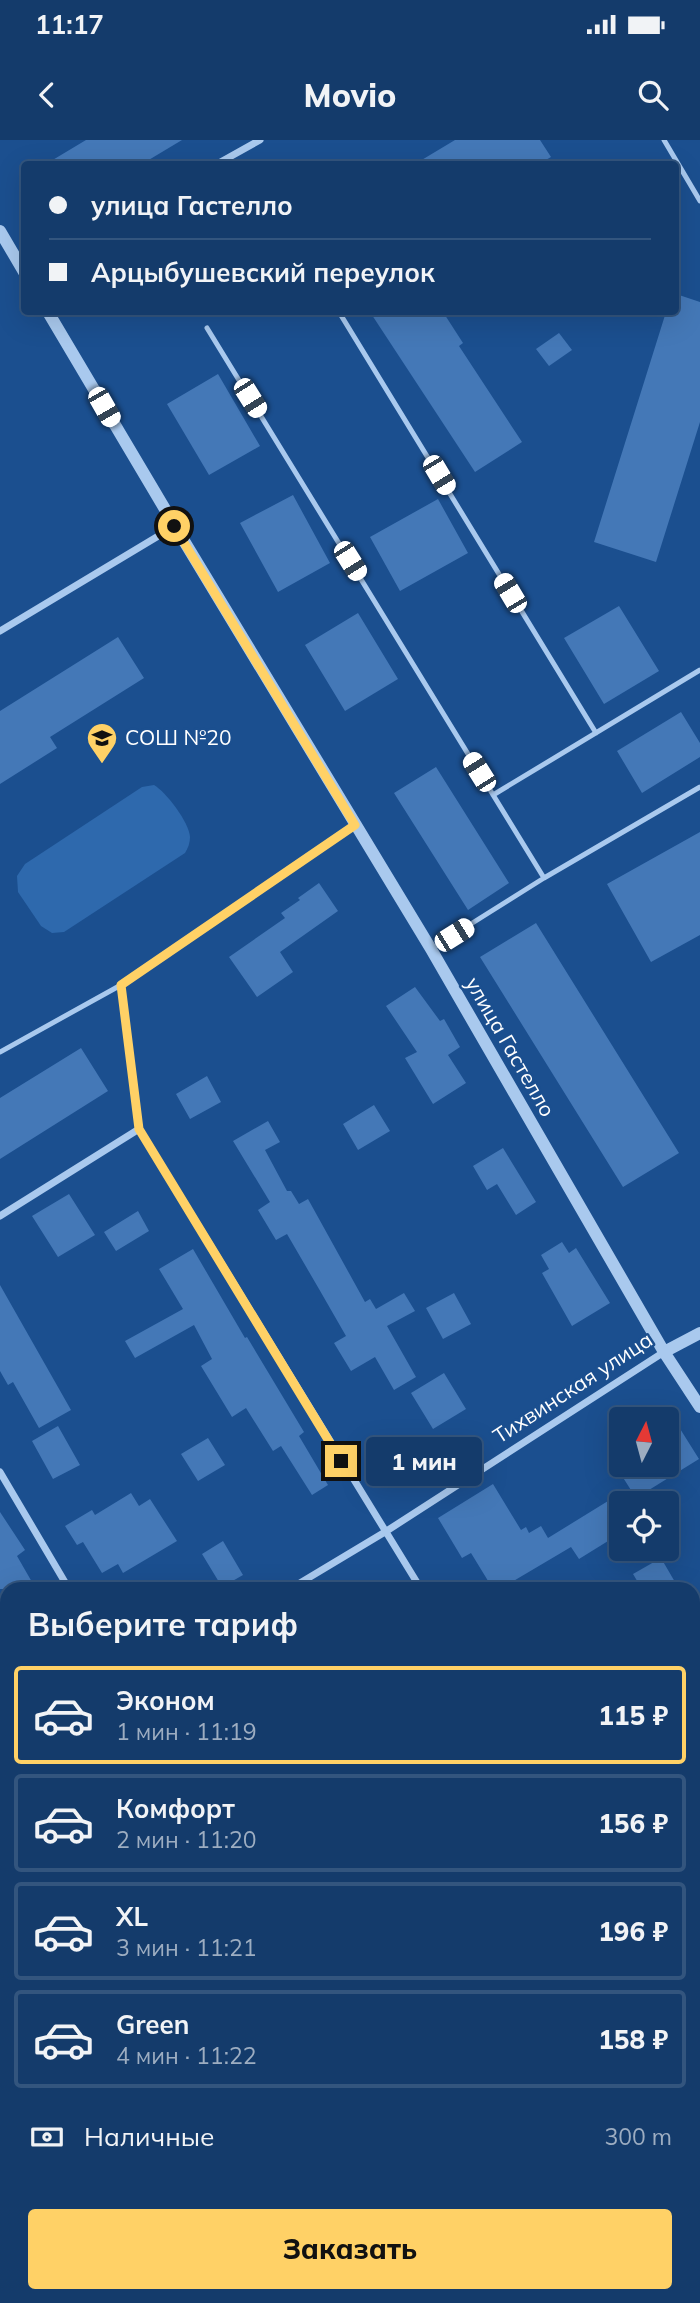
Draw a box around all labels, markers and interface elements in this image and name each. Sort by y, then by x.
text: 11:17 [35,8,104,41]
text: Movio [304,75,396,115]
icon: back [28,76,66,114]
icon: search [634,76,672,114]
text: улица Гастелло [91,189,293,222]
text: Арцыбушевский переулок [91,256,435,289]
car [230,375,271,421]
car [85,384,124,430]
car [420,452,459,498]
route start [158,510,190,542]
car [330,538,371,584]
car [491,570,530,616]
school or university icon: СОШ №20 [85,721,119,765]
place label: СОШ №20 [125,724,232,750]
car [459,749,500,795]
car [431,915,478,955]
street label: улица Гастелло [460,972,561,1121]
street label: Тихвинская улица [488,1326,657,1448]
north arrow [609,1407,679,1477]
map controls [609,1407,679,1561]
callout: 1 мин [366,1436,481,1486]
route end [325,1445,357,1477]
text: 1 мин [391,1447,457,1476]
button: locate [609,1491,679,1561]
text: Выберите тариф [28,1604,298,1644]
icon: car [32,1684,95,1747]
text: Эконом [116,1684,215,1717]
text: 115 ₽ [598,1699,668,1732]
text: 1 мин · 11:19 [116,1717,256,1746]
icon: car [32,1792,95,1855]
text: Комфорт [116,1792,235,1825]
text: 156 ₽ [598,1807,668,1840]
text: 2 мин · 11:20 [116,1825,256,1854]
icon: car [32,1900,95,1963]
text: XL [116,1900,148,1933]
text: 196 ₽ [598,1915,668,1948]
text: 3 мин · 11:21 [116,1933,256,1962]
icon: car [32,2008,95,2071]
text: Green [116,2008,189,2041]
text: 158 ₽ [598,2023,668,2056]
text: 4 мин · 11:22 [116,2041,256,2070]
icon: cash [28,2118,66,2156]
text: Наличные [84,2120,214,2153]
text: 300 m [604,2122,672,2151]
button: Заказать [28,2209,672,2289]

